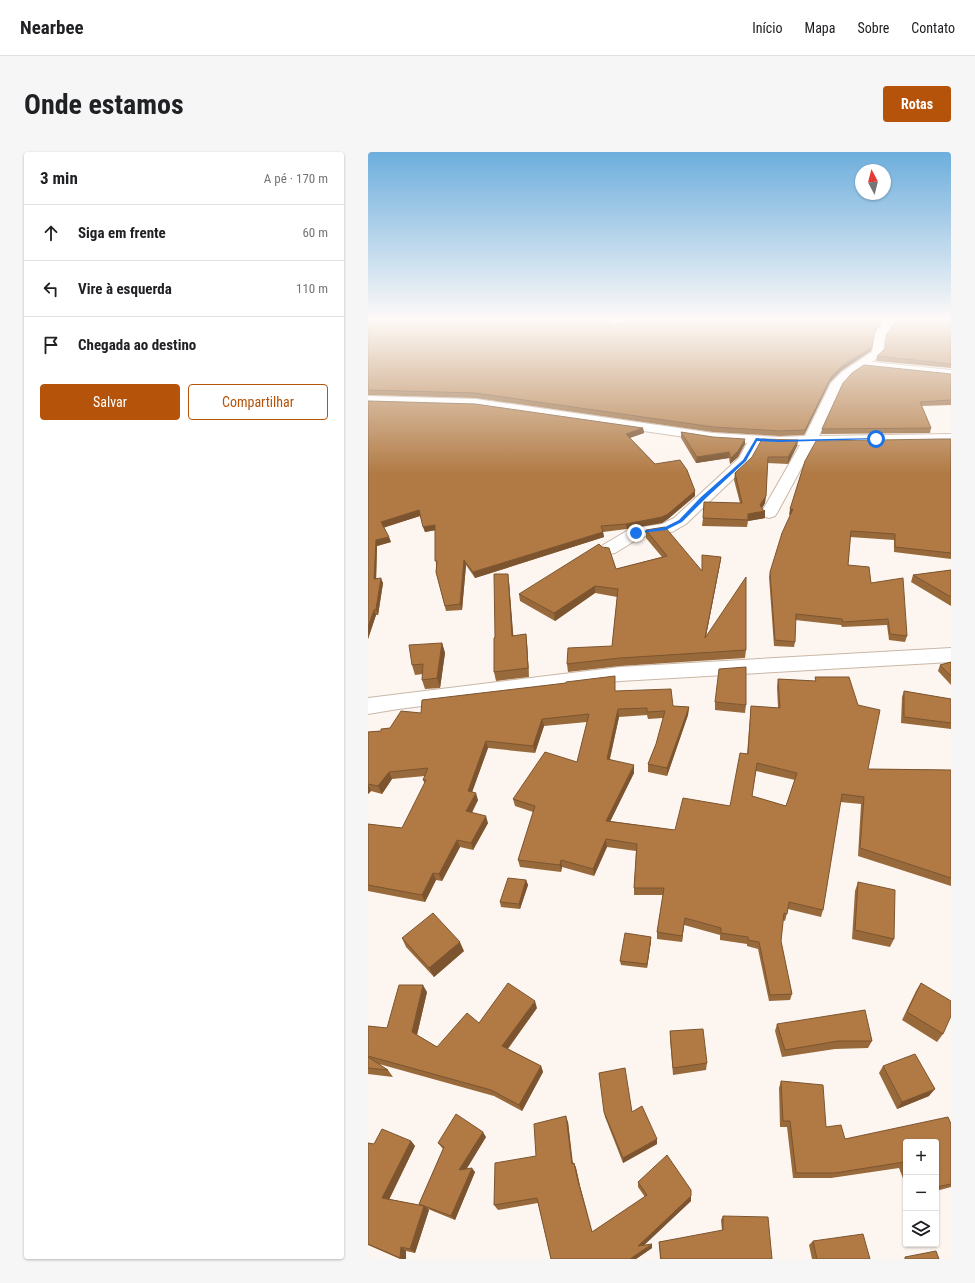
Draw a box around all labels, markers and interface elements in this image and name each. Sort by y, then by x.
text: Nearbee [20,16,84,39]
text: Início [752,20,783,36]
text: Mapa [805,20,835,36]
text: Sobre [857,20,889,36]
text: Contato [911,20,955,36]
button: Rotas [883,86,951,122]
text: Onde estamos [24,88,184,121]
north arrow [855,164,891,200]
text: 3 min [40,168,78,188]
text: A pé · 170 m [264,171,328,186]
icon: ahead [40,222,62,244]
text: Siga em frente [78,224,166,242]
text: 60 m [302,225,328,240]
icon: left [40,278,62,300]
text: Vire à esquerda [78,280,172,298]
text: 110 m [296,281,328,296]
icon: arrive [40,334,62,356]
text: Chegada ao destino [78,336,196,354]
button: Salvar [40,384,180,420]
button: Compartilhar [188,384,328,420]
route start [867,430,885,448]
route end [627,524,645,542]
map controls [903,1139,939,1247]
button: + [903,1139,939,1175]
button: − [903,1175,939,1211]
button: layers [903,1211,939,1247]

